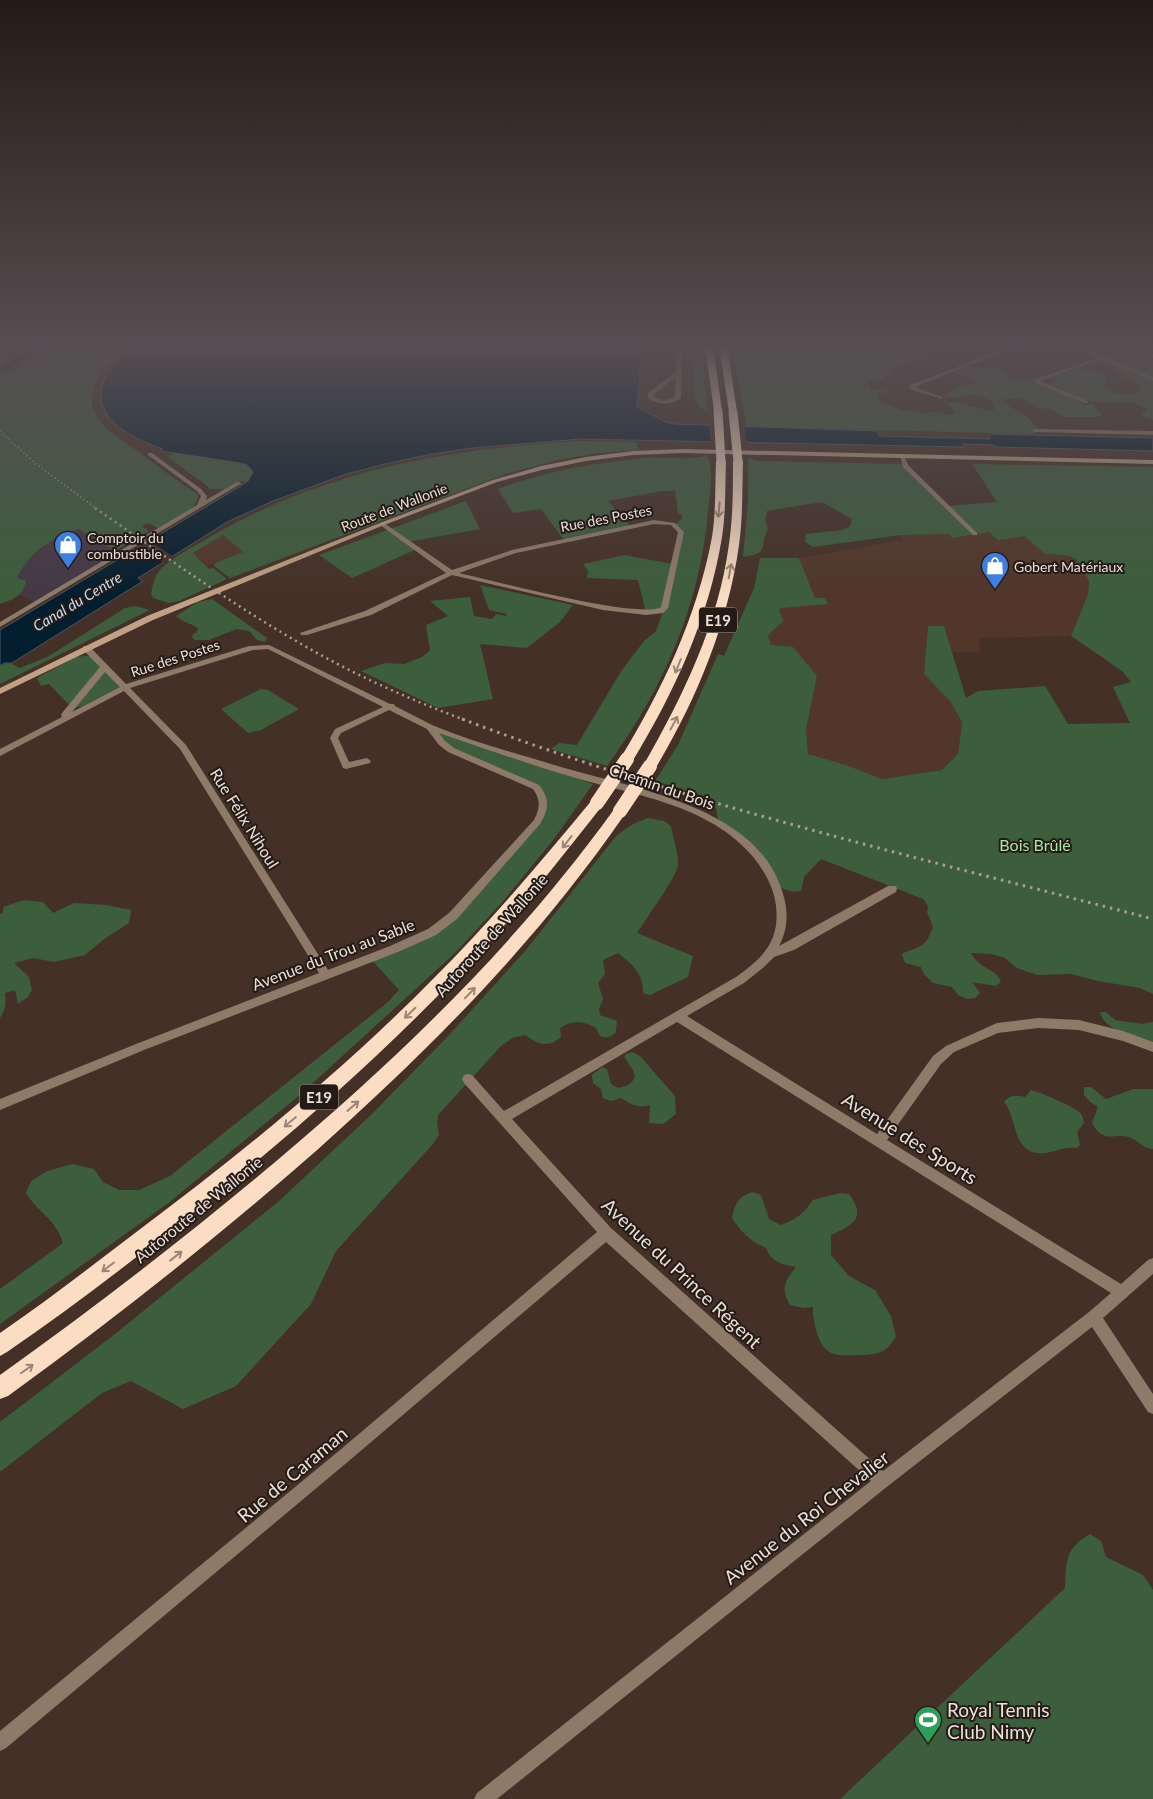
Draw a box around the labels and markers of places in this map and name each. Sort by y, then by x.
place label: Comptoir du combustible [87,529,164,562]
shop icon: Comptoir du combustible [53,530,83,569]
shop icon: Gobert Matériaux [980,551,1010,590]
place label: Gobert Matériaux [1014,558,1123,575]
place label: Royal Tennis Club Nimy [947,1698,1050,1743]
sports icon: Royal Tennis Club Nimy [913,1705,943,1744]

